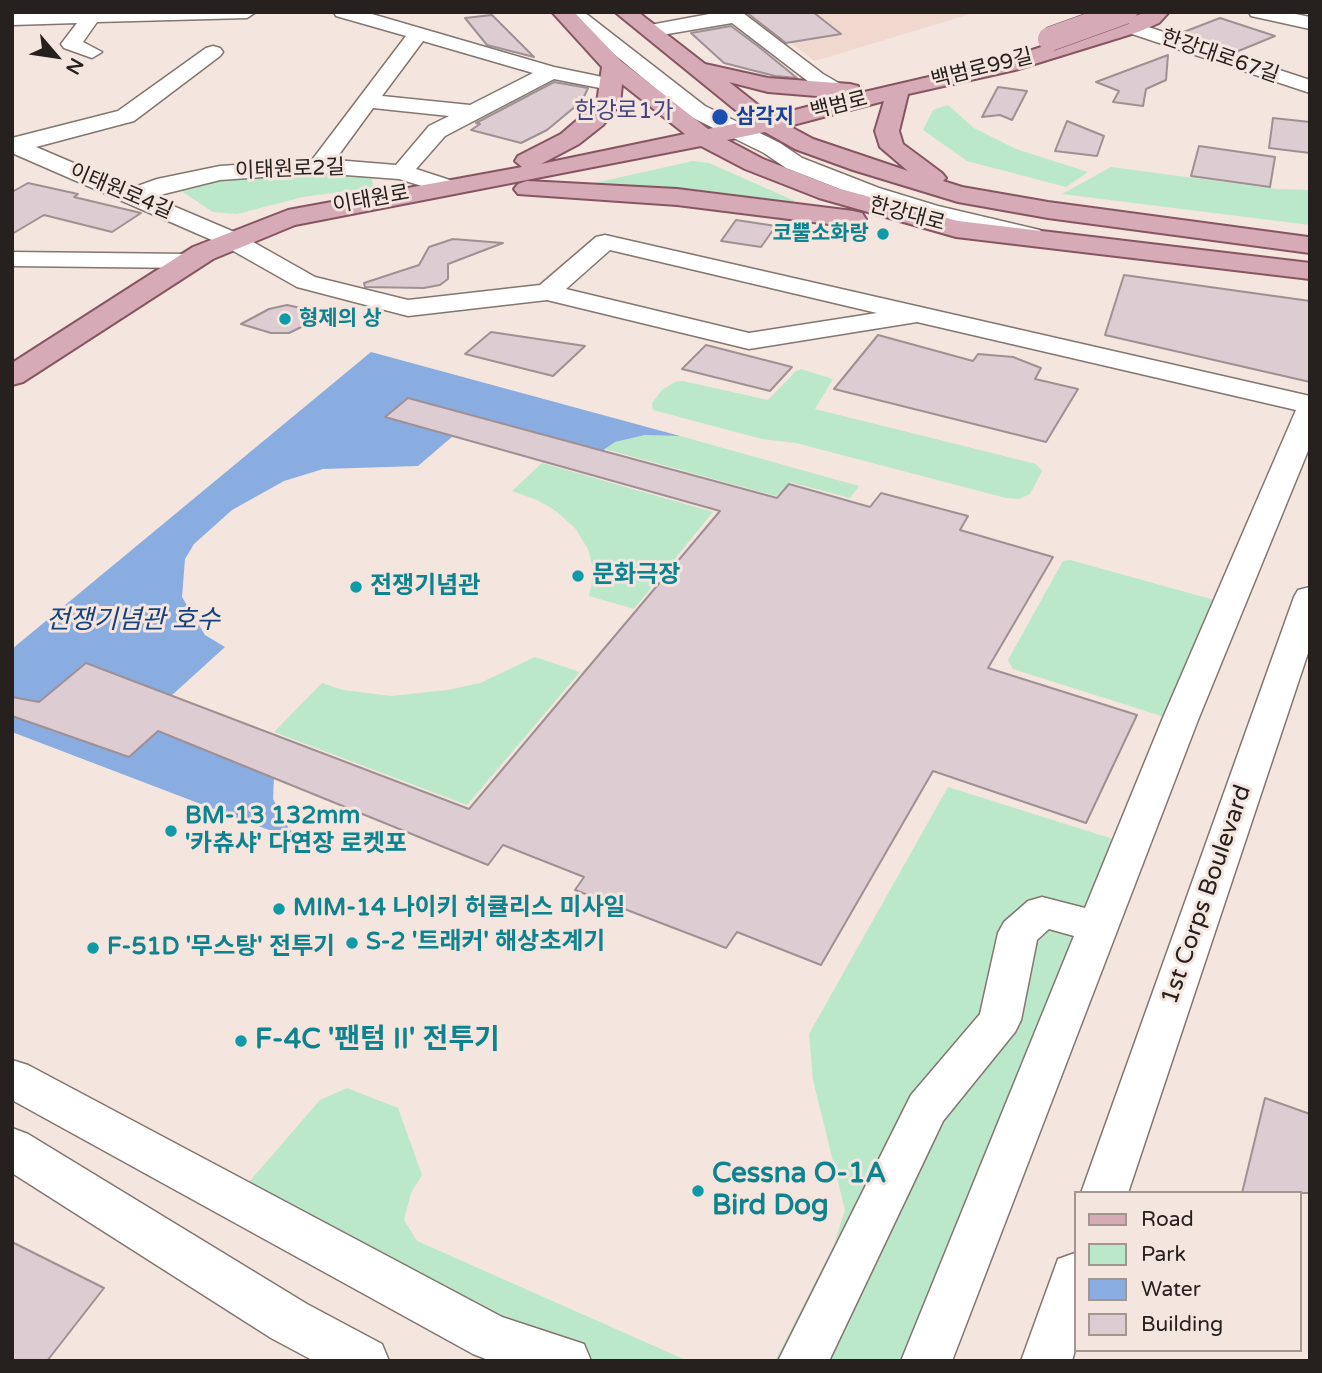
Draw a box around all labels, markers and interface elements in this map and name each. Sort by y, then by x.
north arrow [21,21,91,91]
street label: 한강대로67길 [1158,25,1282,89]
street label: 백범로99길 [929,44,1035,94]
text: N [61,54,88,78]
street label: 백범로 [808,87,870,125]
district label: 한강로1가 [574,98,674,126]
place label: 삼각지 [736,104,794,130]
marker: 삼각지 [710,107,730,127]
street label: 이태원로2길 [235,155,345,185]
street label: 이태원로4길 [66,159,176,225]
street label: 이태원로 [331,181,411,219]
street label: 한강대로 [866,193,948,237]
place label: 코뿔소화랑 [772,221,869,247]
marker: 코뿔소화랑 [875,226,891,242]
place label: 형제의 상 [299,306,382,332]
marker: 형제의 상 [277,311,293,327]
place label: 문화극장 [592,562,680,590]
marker: 문화극장 [570,568,586,584]
place label: 전쟁기념관 [370,573,480,601]
marker: 전쟁기념관 [348,579,364,595]
water label: 전쟁기념관 호수 [46,605,220,637]
street label: 1st Corps Boulevard [1156,782,1258,1008]
place label: BM-13 132mm '카츄샤' 다연장 로켓포 [185,803,407,859]
marker: BM-13 132mm '카츄샤' 다연장 로켓포 [163,823,179,839]
place label: MIM-14 나이키 허큘리스 미사일 [293,895,626,923]
marker: MIM-14 나이키 허큘리스 미사일 [271,901,287,917]
place label: S-2 '트래커' 해상초계기 [366,929,605,957]
place label: F-51D '무스탕' 전투기 [107,934,335,962]
marker: S-2 '트래커' 해상초계기 [344,935,360,951]
marker: F-51D '무스탕' 전투기 [85,940,101,956]
place label: F-4C '팬텀 II' 전투기 [255,1024,500,1058]
marker: F-4C '팬텀 II' 전투기 [233,1033,249,1049]
place label: Cessna O-1A Bird Dog [712,1158,886,1224]
marker: Cessna O-1A Bird Dog [690,1183,706,1199]
legend [1074,1191,1301,1352]
text: Road [1141,1207,1194,1232]
text: Park [1141,1242,1186,1267]
text: Water [1141,1277,1201,1302]
text: Building [1141,1312,1223,1337]

